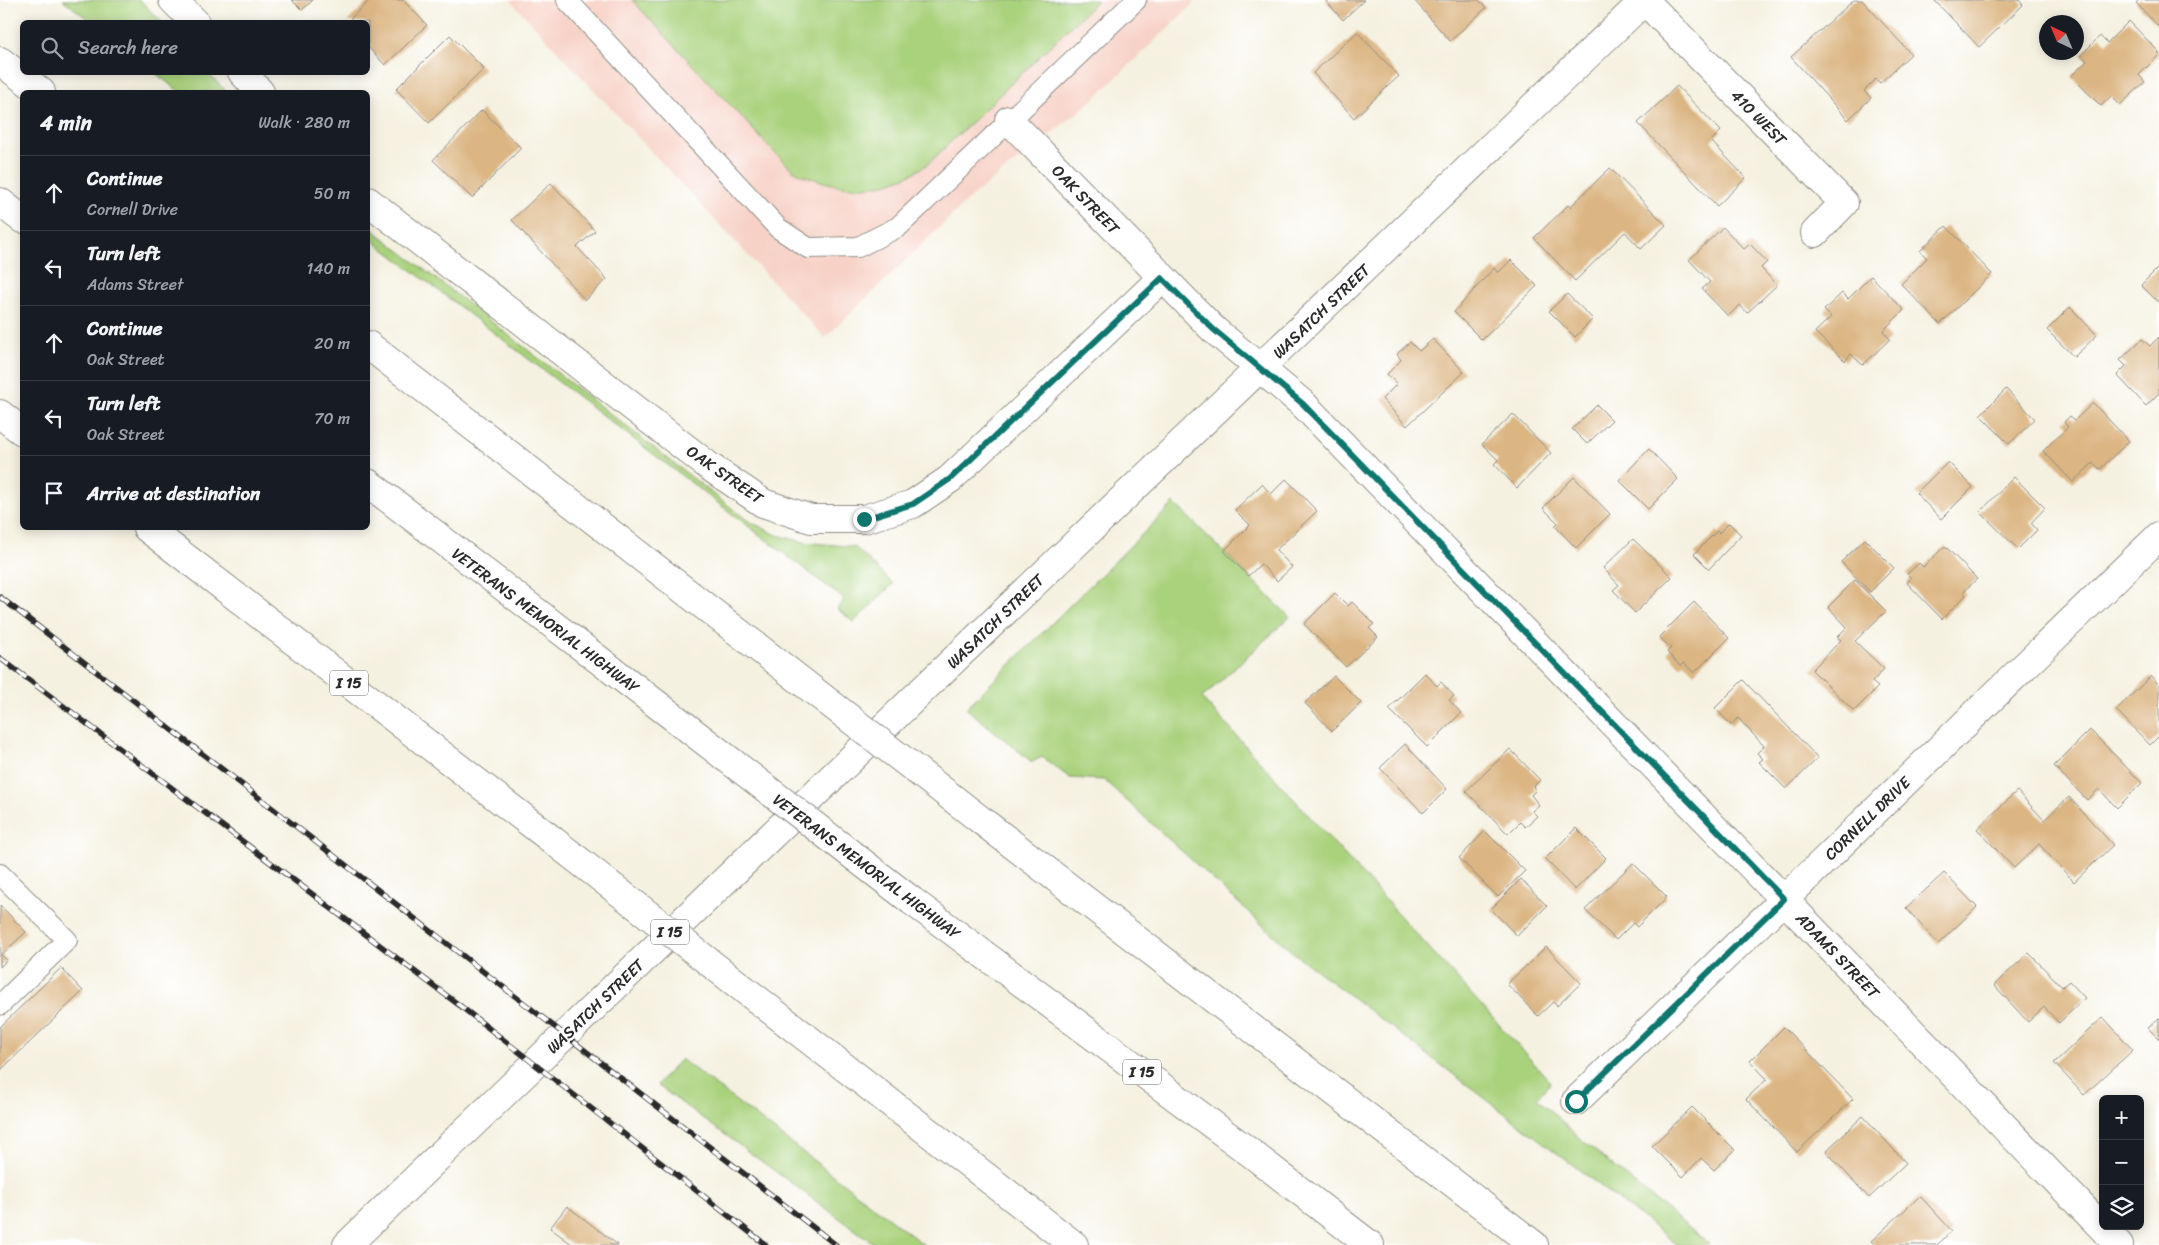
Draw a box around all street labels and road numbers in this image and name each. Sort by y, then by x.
street label: 410 WEST [1724,82,1795,153]
street label: OAK STREET [1044,157,1128,242]
street label: WASATCH STREET [1265,256,1378,366]
street label: OAK STREET [680,437,771,513]
street label: VETERANS MEMORIAL HIGHWAY [445,540,647,702]
street label: WASATCH STREET [939,566,1052,676]
road number: I 15 [330,670,368,696]
street label: CORNELL DRIVE [1817,768,1918,868]
street label: VETERANS MEMORIAL HIGHWAY [766,786,968,948]
street label: ADAMS STREET [1788,904,1888,1006]
road number: I 15 [651,920,689,944]
street label: WASATCH STREET [539,951,652,1061]
road number: I 15 [1123,1060,1161,1084]

